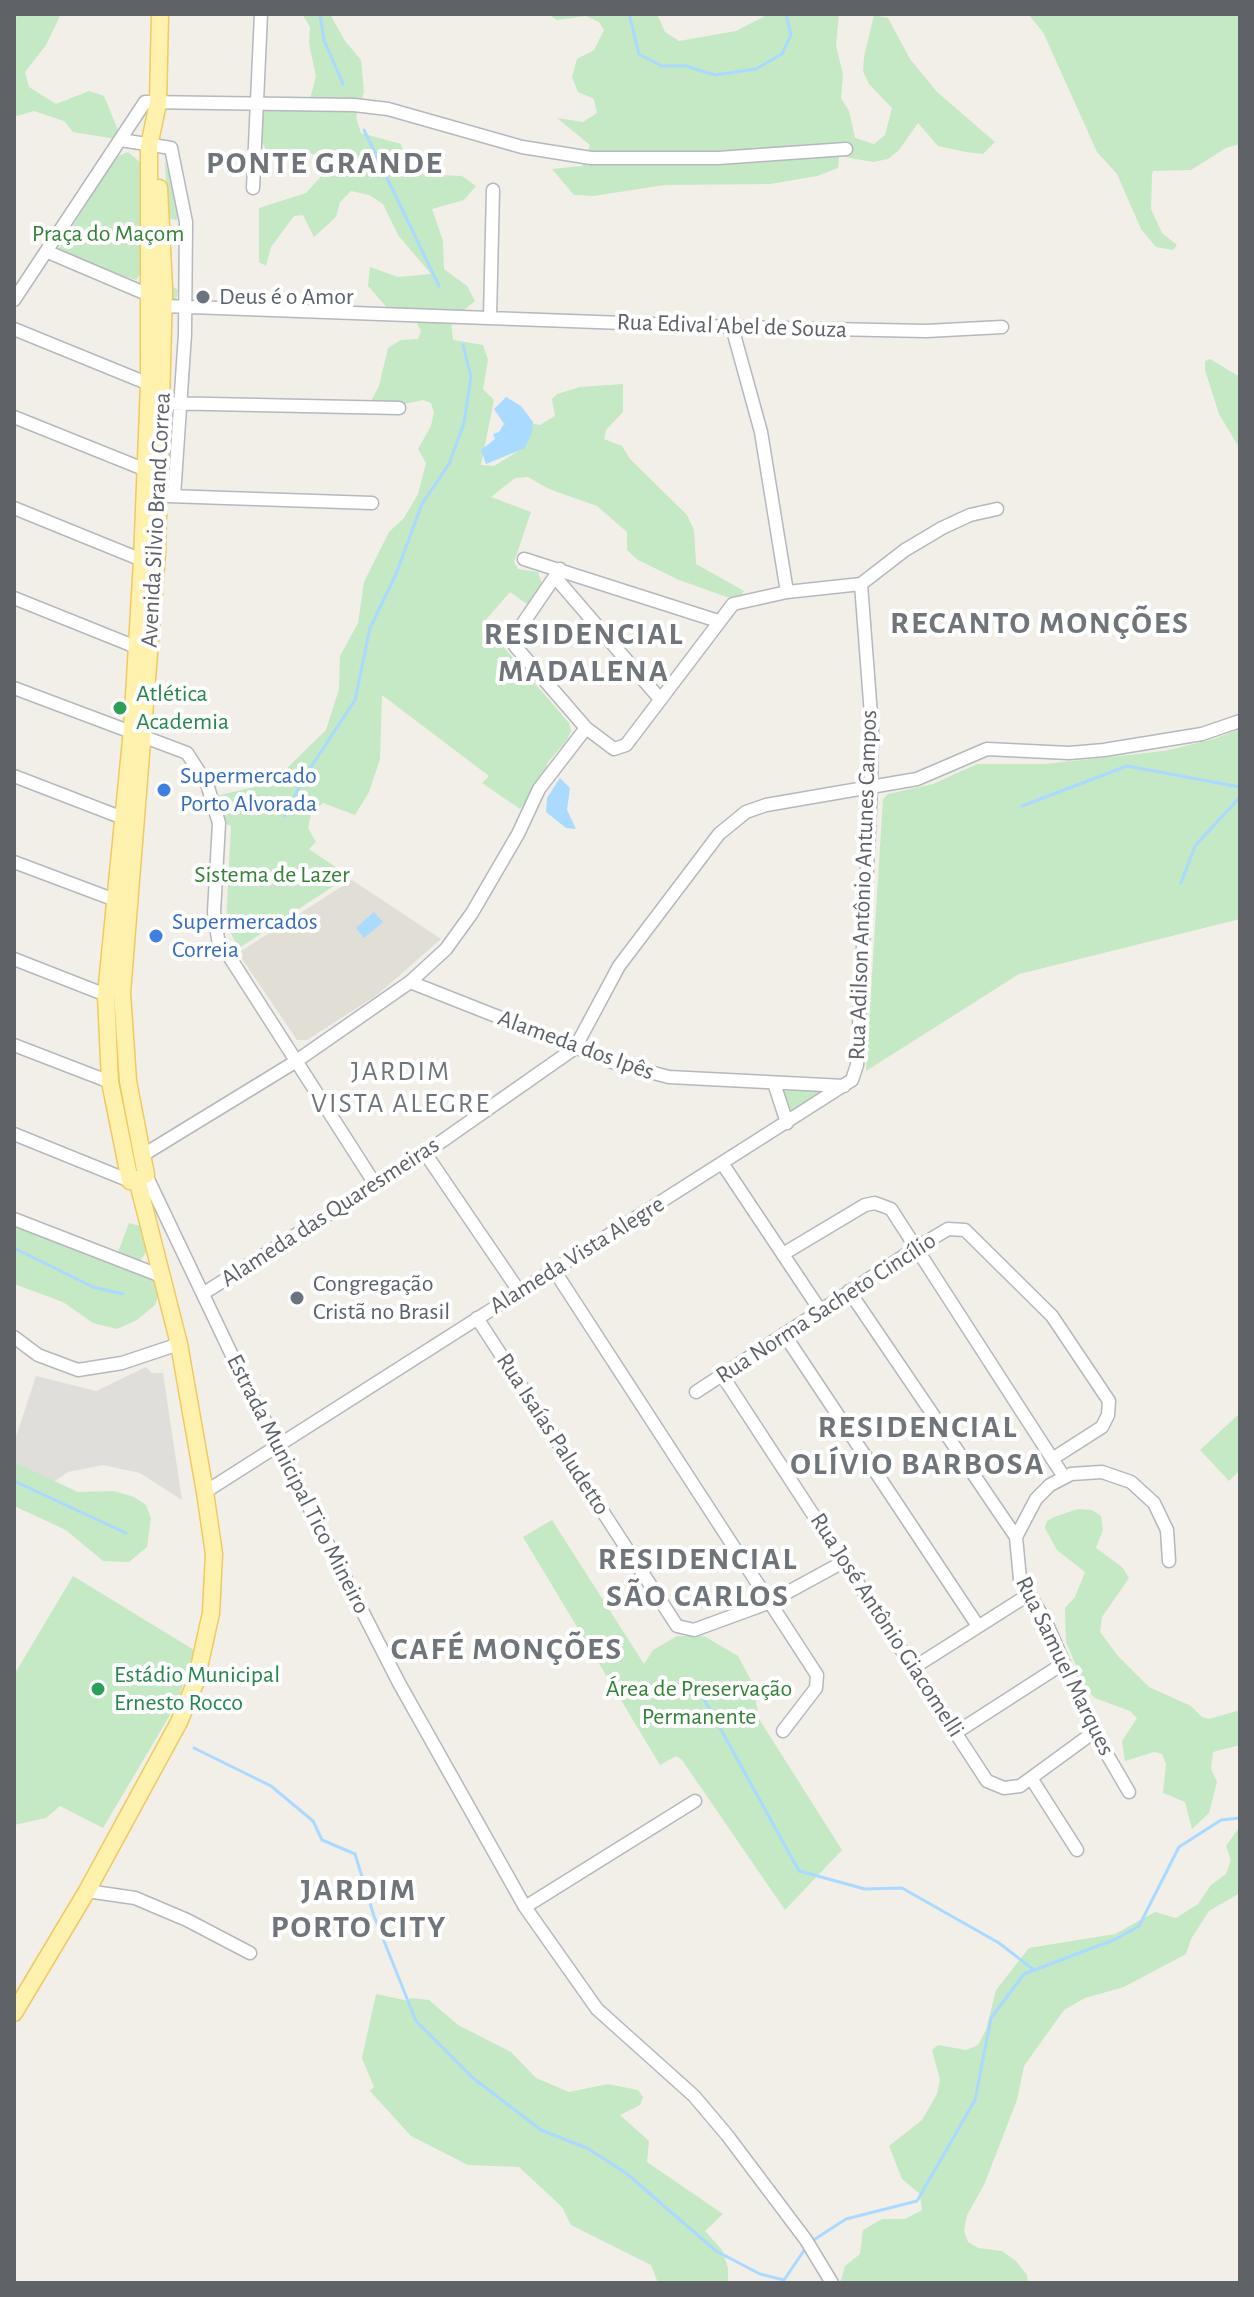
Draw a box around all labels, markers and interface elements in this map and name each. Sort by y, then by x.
district label: PONTE GRANDE [206,144,444,182]
park label: Praça do Maçom [32,220,184,248]
place label: Deus é o Amor [219,283,354,311]
marker: Deus é o Amor [194,288,212,306]
street label: Rua Edival Abel de Souza [616,308,848,344]
street label: Avenida Silvio Brand Correa [135,392,177,648]
district label: RECANTO MONÇÕES [890,604,1190,642]
district label: RESIDENCIAL MADALENA [484,615,684,690]
place label: Atlética Academia [136,680,229,736]
marker: Atlética Academia [111,699,129,717]
street label: Rua Adilson Antônio Antunes Campos [842,709,884,1061]
place label: Supermercado Porto Alvorada [180,762,317,818]
marker: Supermercado Porto Alvorada [155,781,173,799]
park label: Sistema de Lazer [194,861,350,889]
place label: Supermercados Correia [172,908,318,964]
marker: Supermercados Correia [147,927,165,945]
street label: Alameda dos Ipês [494,1003,658,1087]
district label: JARDIM VISTA ALEGRE [311,1055,491,1121]
street label: Alameda das Quaresmeiras [215,1131,445,1293]
street label: Alameda Vista Alegre [484,1190,670,1320]
street label: Rua Norma Sacheto Cincílio [711,1226,941,1390]
place label: Congregação Cristã no Brasil [313,1270,450,1326]
marker: Congregação Cristã no Brasil [288,1289,306,1307]
street label: Rua Isaías Paludetto [490,1348,616,1520]
street label: Estrada Municipal Tico Mineiro [220,1350,376,1618]
district label: RESIDENCIAL OLÍVIO BARBOSA [790,1408,1046,1483]
street label: Rua José Antônio Giacomelli [804,1507,970,1743]
district label: RESIDENCIAL SÃO CARLOS [598,1540,798,1615]
street label: Rua Samuel Marques [1009,1572,1121,1760]
district label: CAFÉ MONÇÕES [391,1630,623,1668]
place label: Estádio Municipal Ernesto Rocco [114,1661,280,1717]
park label: Área de Preservação Permanente [606,1675,792,1731]
marker: Estádio Municipal Ernesto Rocco [89,1680,107,1698]
district label: JARDIM PORTO CITY [271,1871,447,1946]

